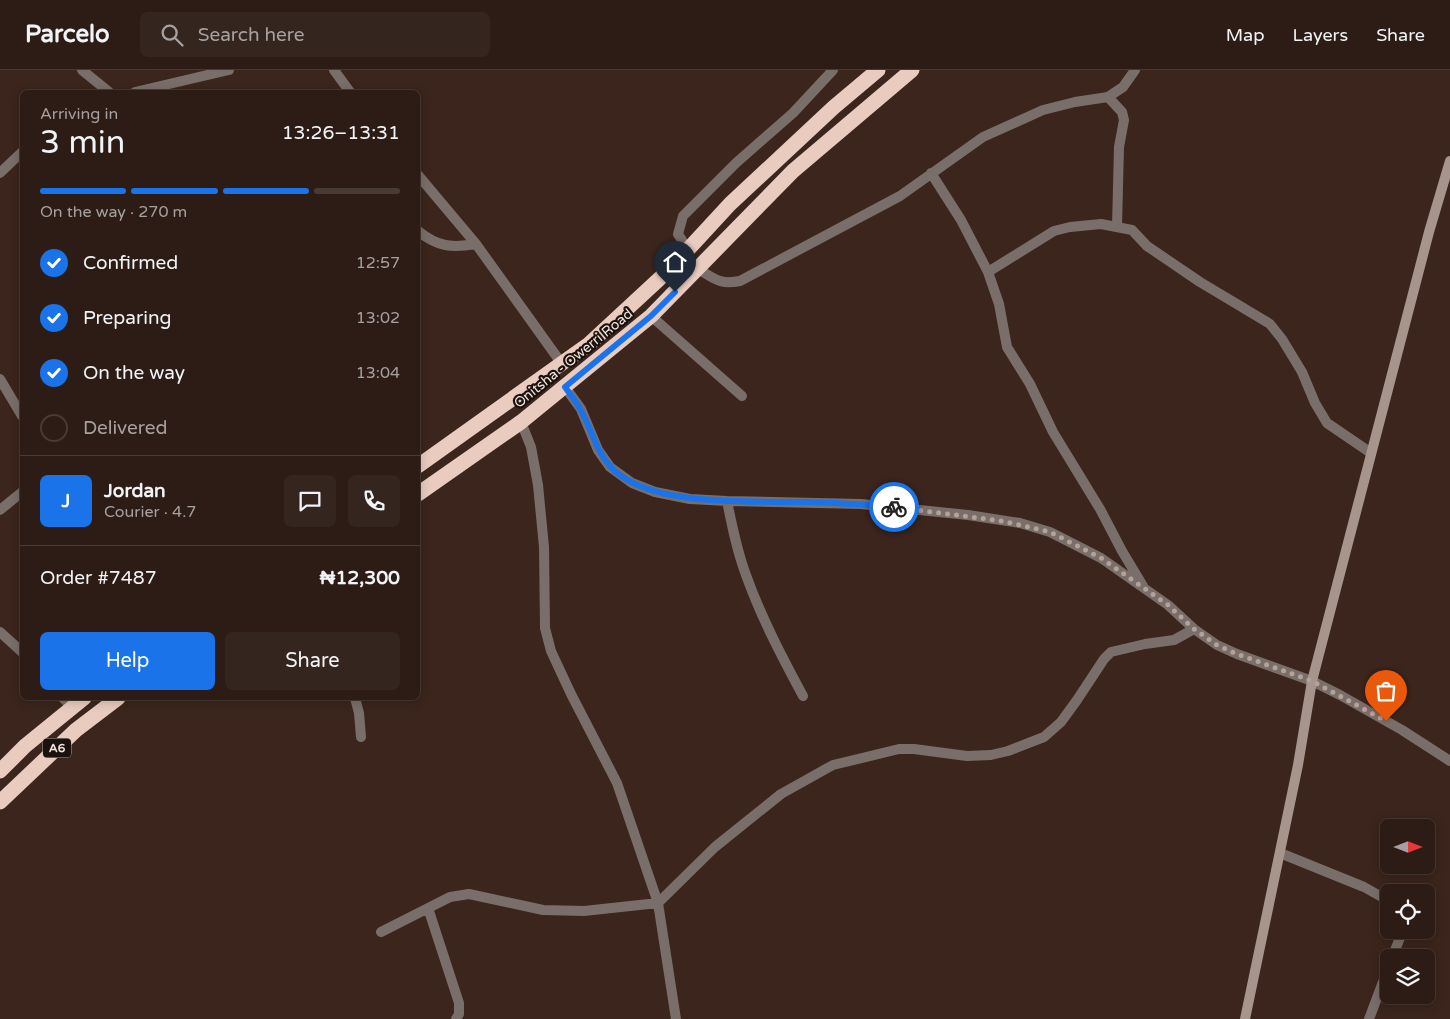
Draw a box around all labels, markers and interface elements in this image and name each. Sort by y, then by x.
search box [140,12,490,57]
text: Parcelo [25,20,110,49]
icon: search [158,21,186,49]
text: Search here [198,24,305,46]
text: Map [1226,24,1265,46]
text: Layers [1293,24,1348,46]
text: Share [1376,24,1425,46]
text: Arriving in [40,104,118,124]
text: 13:26–13:31 [282,122,400,144]
text: 3 min [40,124,125,162]
text: On the way · 270 m [40,202,187,222]
pin [654,241,696,292]
icon: home [661,248,689,276]
icon: check [40,249,68,277]
text: Confirmed [83,252,178,274]
text: 12:57 [356,253,400,273]
icon: check [40,304,68,332]
street label: Onitsha - Owerri Road [510,305,636,412]
text: Preparing [83,307,172,329]
text: 13:02 [356,308,400,328]
icon: check [40,359,68,387]
text: On the way [83,362,185,384]
text: 13:04 [356,363,400,383]
text: Delivered [83,417,168,439]
button: chat [284,475,336,527]
button: phone [348,475,400,527]
text: Jordan [104,480,166,502]
courier [869,482,919,532]
text: J [62,490,70,512]
icon: bike [880,493,908,521]
text: Courier · 4.7 [104,502,196,522]
text: Order #7487 [40,567,157,589]
text: ₦12,300 [319,567,400,589]
button: Help [40,632,215,690]
button: Share [225,632,400,690]
pin [1365,670,1407,721]
icon: bag [1372,677,1400,705]
road number: A6 [43,738,71,758]
north arrow [1380,819,1435,874]
map controls [1380,819,1435,1004]
button: locate [1380,884,1435,939]
button: layers [1380,949,1435,1004]

